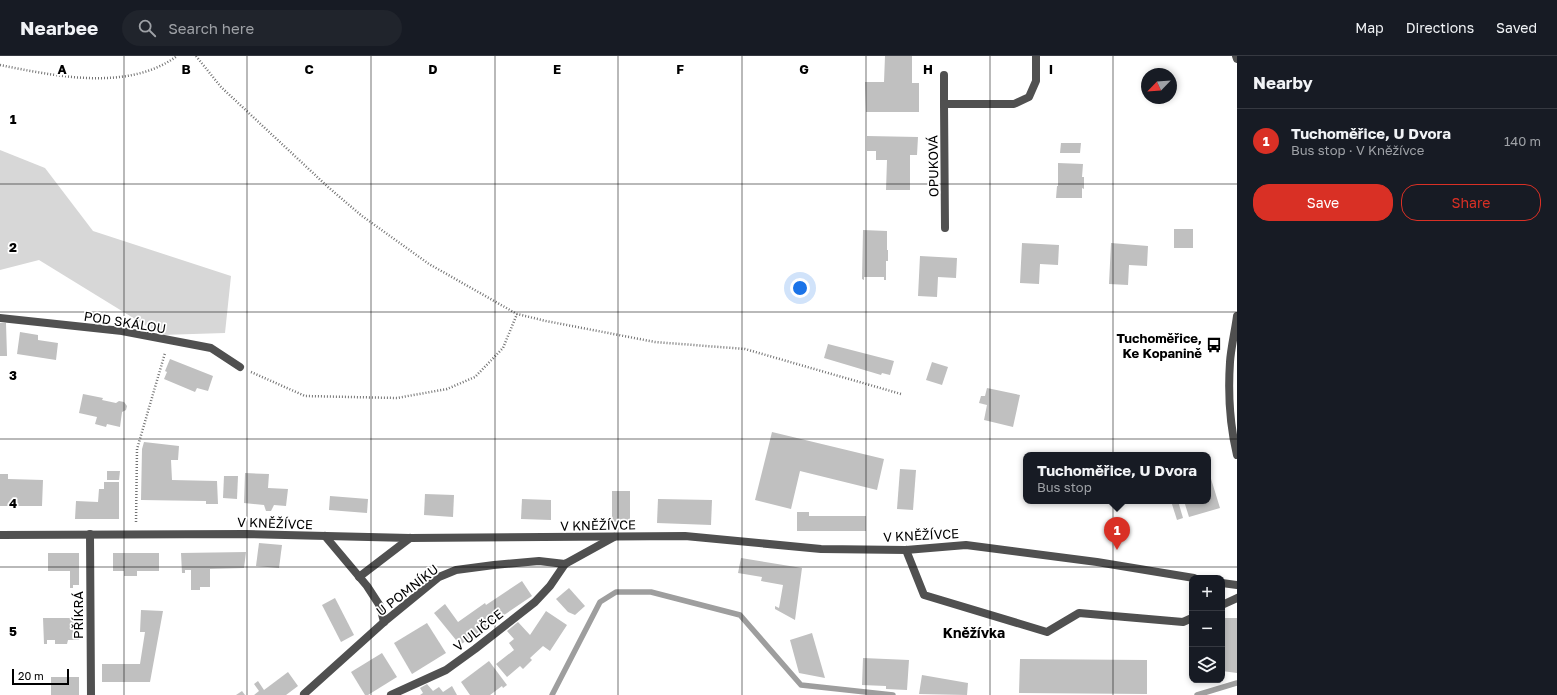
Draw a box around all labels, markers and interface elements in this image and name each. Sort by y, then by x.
search box [122,10,402,46]
text: Nearbee [20,16,98,39]
icon: search [136,17,158,39]
text: Search here [168,19,254,37]
text: Map [1355,19,1384,36]
text: Directions [1406,19,1474,36]
text: Saved [1496,19,1537,36]
text: A [57,61,67,77]
text: B [181,61,191,77]
text: C [304,61,314,77]
text: D [428,61,438,77]
text: E [553,61,561,77]
text: F [676,61,684,77]
text: G [799,61,809,77]
text: H [923,61,933,77]
text: I [1049,61,1053,77]
north arrow [1141,68,1177,104]
text: Nearby [1253,72,1313,93]
text: 1 [10,111,17,127]
text: Tuchoměřice, U Dvora [1291,124,1451,142]
text: 1 [1263,133,1269,149]
text: 140 m [1504,133,1541,149]
street label: OPUKOVÁ [924,135,942,197]
text: Bus stop · V Kněžívce [1291,142,1424,158]
button: Save [1253,184,1393,221]
button: Share [1401,184,1541,221]
text: 2 [9,239,17,255]
your location [790,278,810,298]
street label: POD SKÁLOU [83,308,167,336]
place label: Tuchoměřice, Ke Kopanině [1116,330,1202,361]
bus stop icon: Tuchoměřice, Ke Kopanině [1205,336,1223,354]
text: 3 [9,367,17,383]
popup [1023,452,1211,504]
text: Tuchoměřice, U Dvora [1037,461,1197,479]
text: Bus stop [1037,479,1092,495]
text: 4 [9,495,17,511]
street label: V KNĚŽÍVCE [237,514,313,532]
street label: V KNĚŽÍVCE [560,516,636,534]
pin: 1 [1104,517,1130,550]
street label: V KNĚŽÍVCE [883,525,959,545]
street label: U POMNÍKU [373,561,441,619]
map controls [1189,575,1225,683]
button: + [1189,575,1225,611]
street label: PŘÍKRÁ [70,591,86,639]
street label: V ULIČCE [450,606,506,654]
button: − [1189,611,1225,647]
text: 5 [9,623,17,639]
district label: Kněžívka [943,624,1005,641]
button: layers [1189,647,1225,683]
scale bar [12,667,69,686]
text: 20 m [18,669,44,682]

